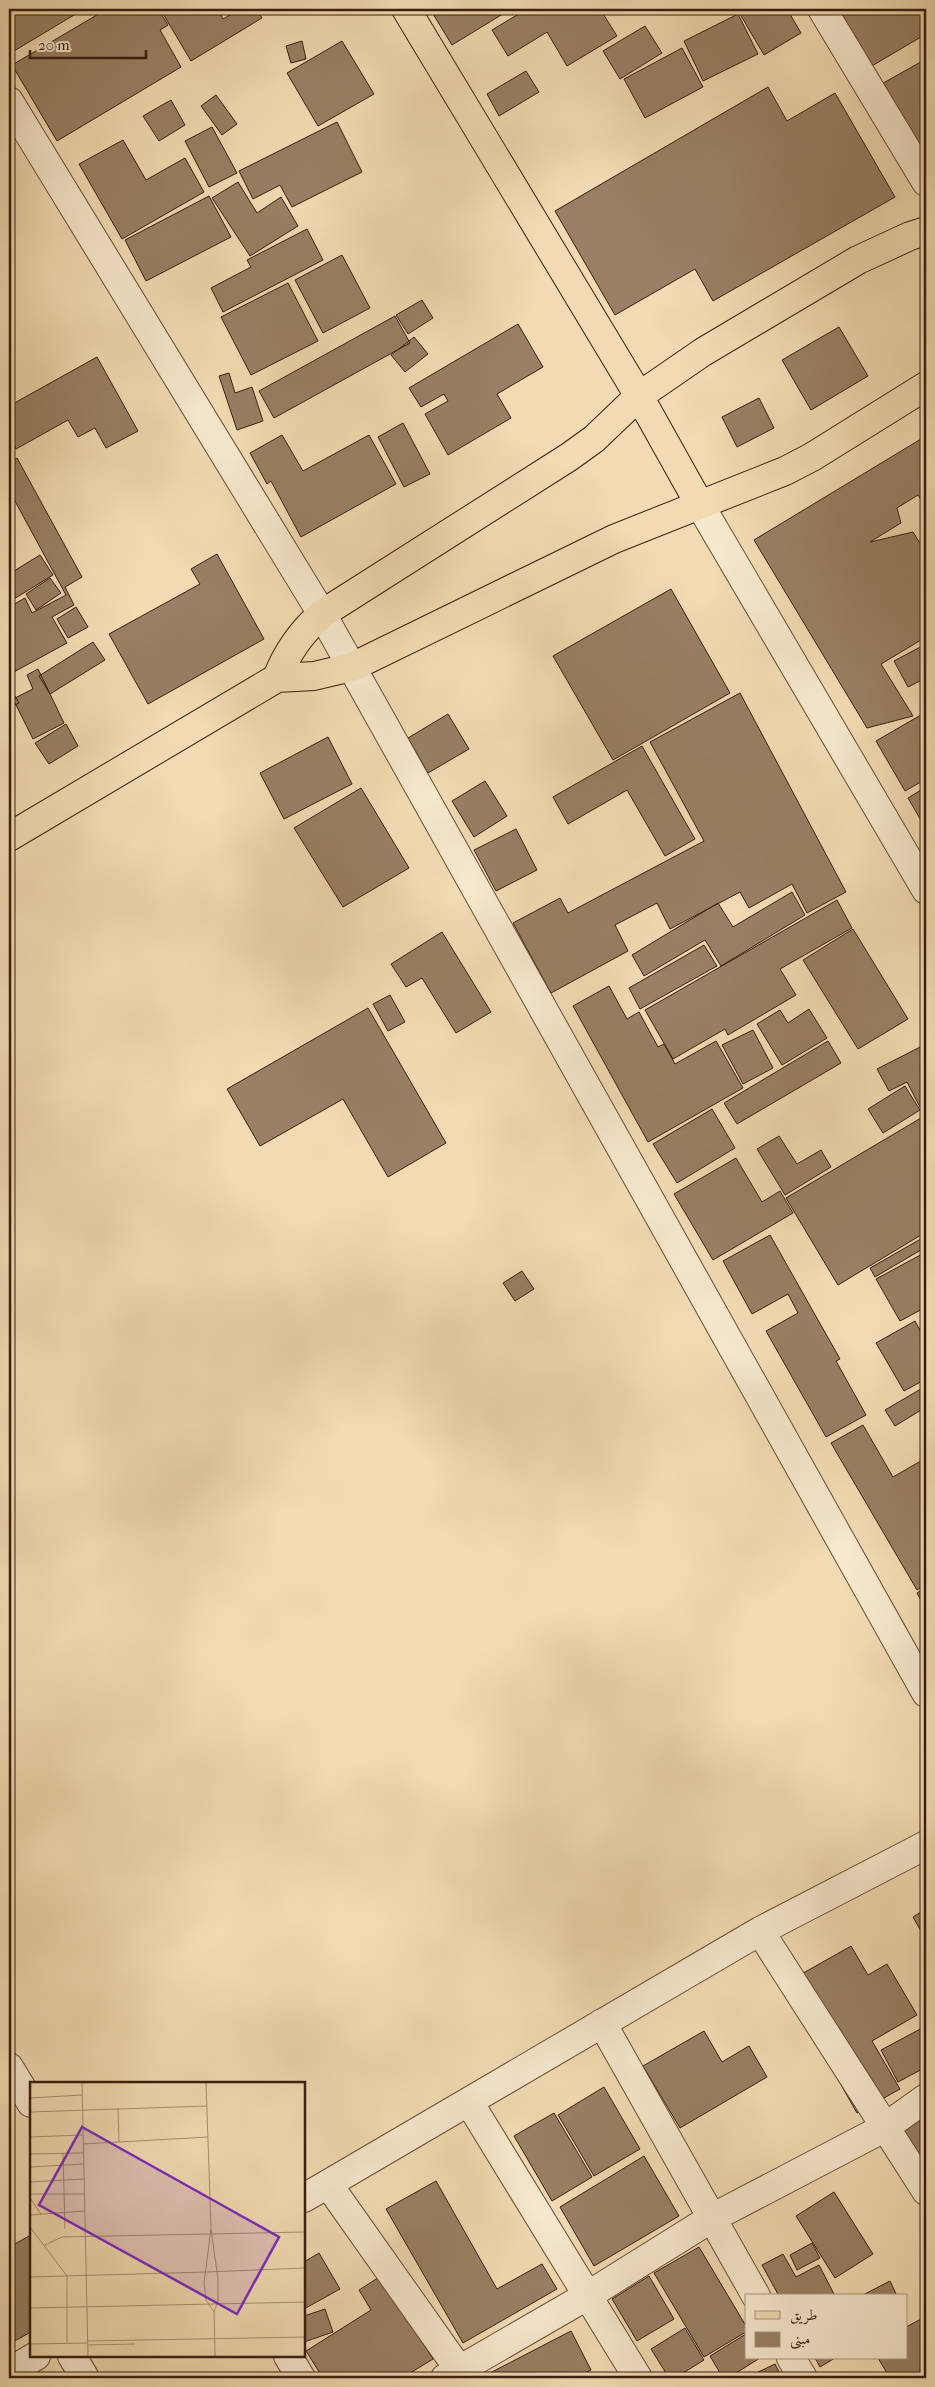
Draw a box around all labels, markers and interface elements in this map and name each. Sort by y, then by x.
scale bar [30,28,146,60]
text: 20 m [38,36,70,54]
inset map [30,2082,305,2357]
legend [745,2294,908,2360]
text: طريق [790,2306,817,2325]
text: مبنى [790,2330,810,2350]

